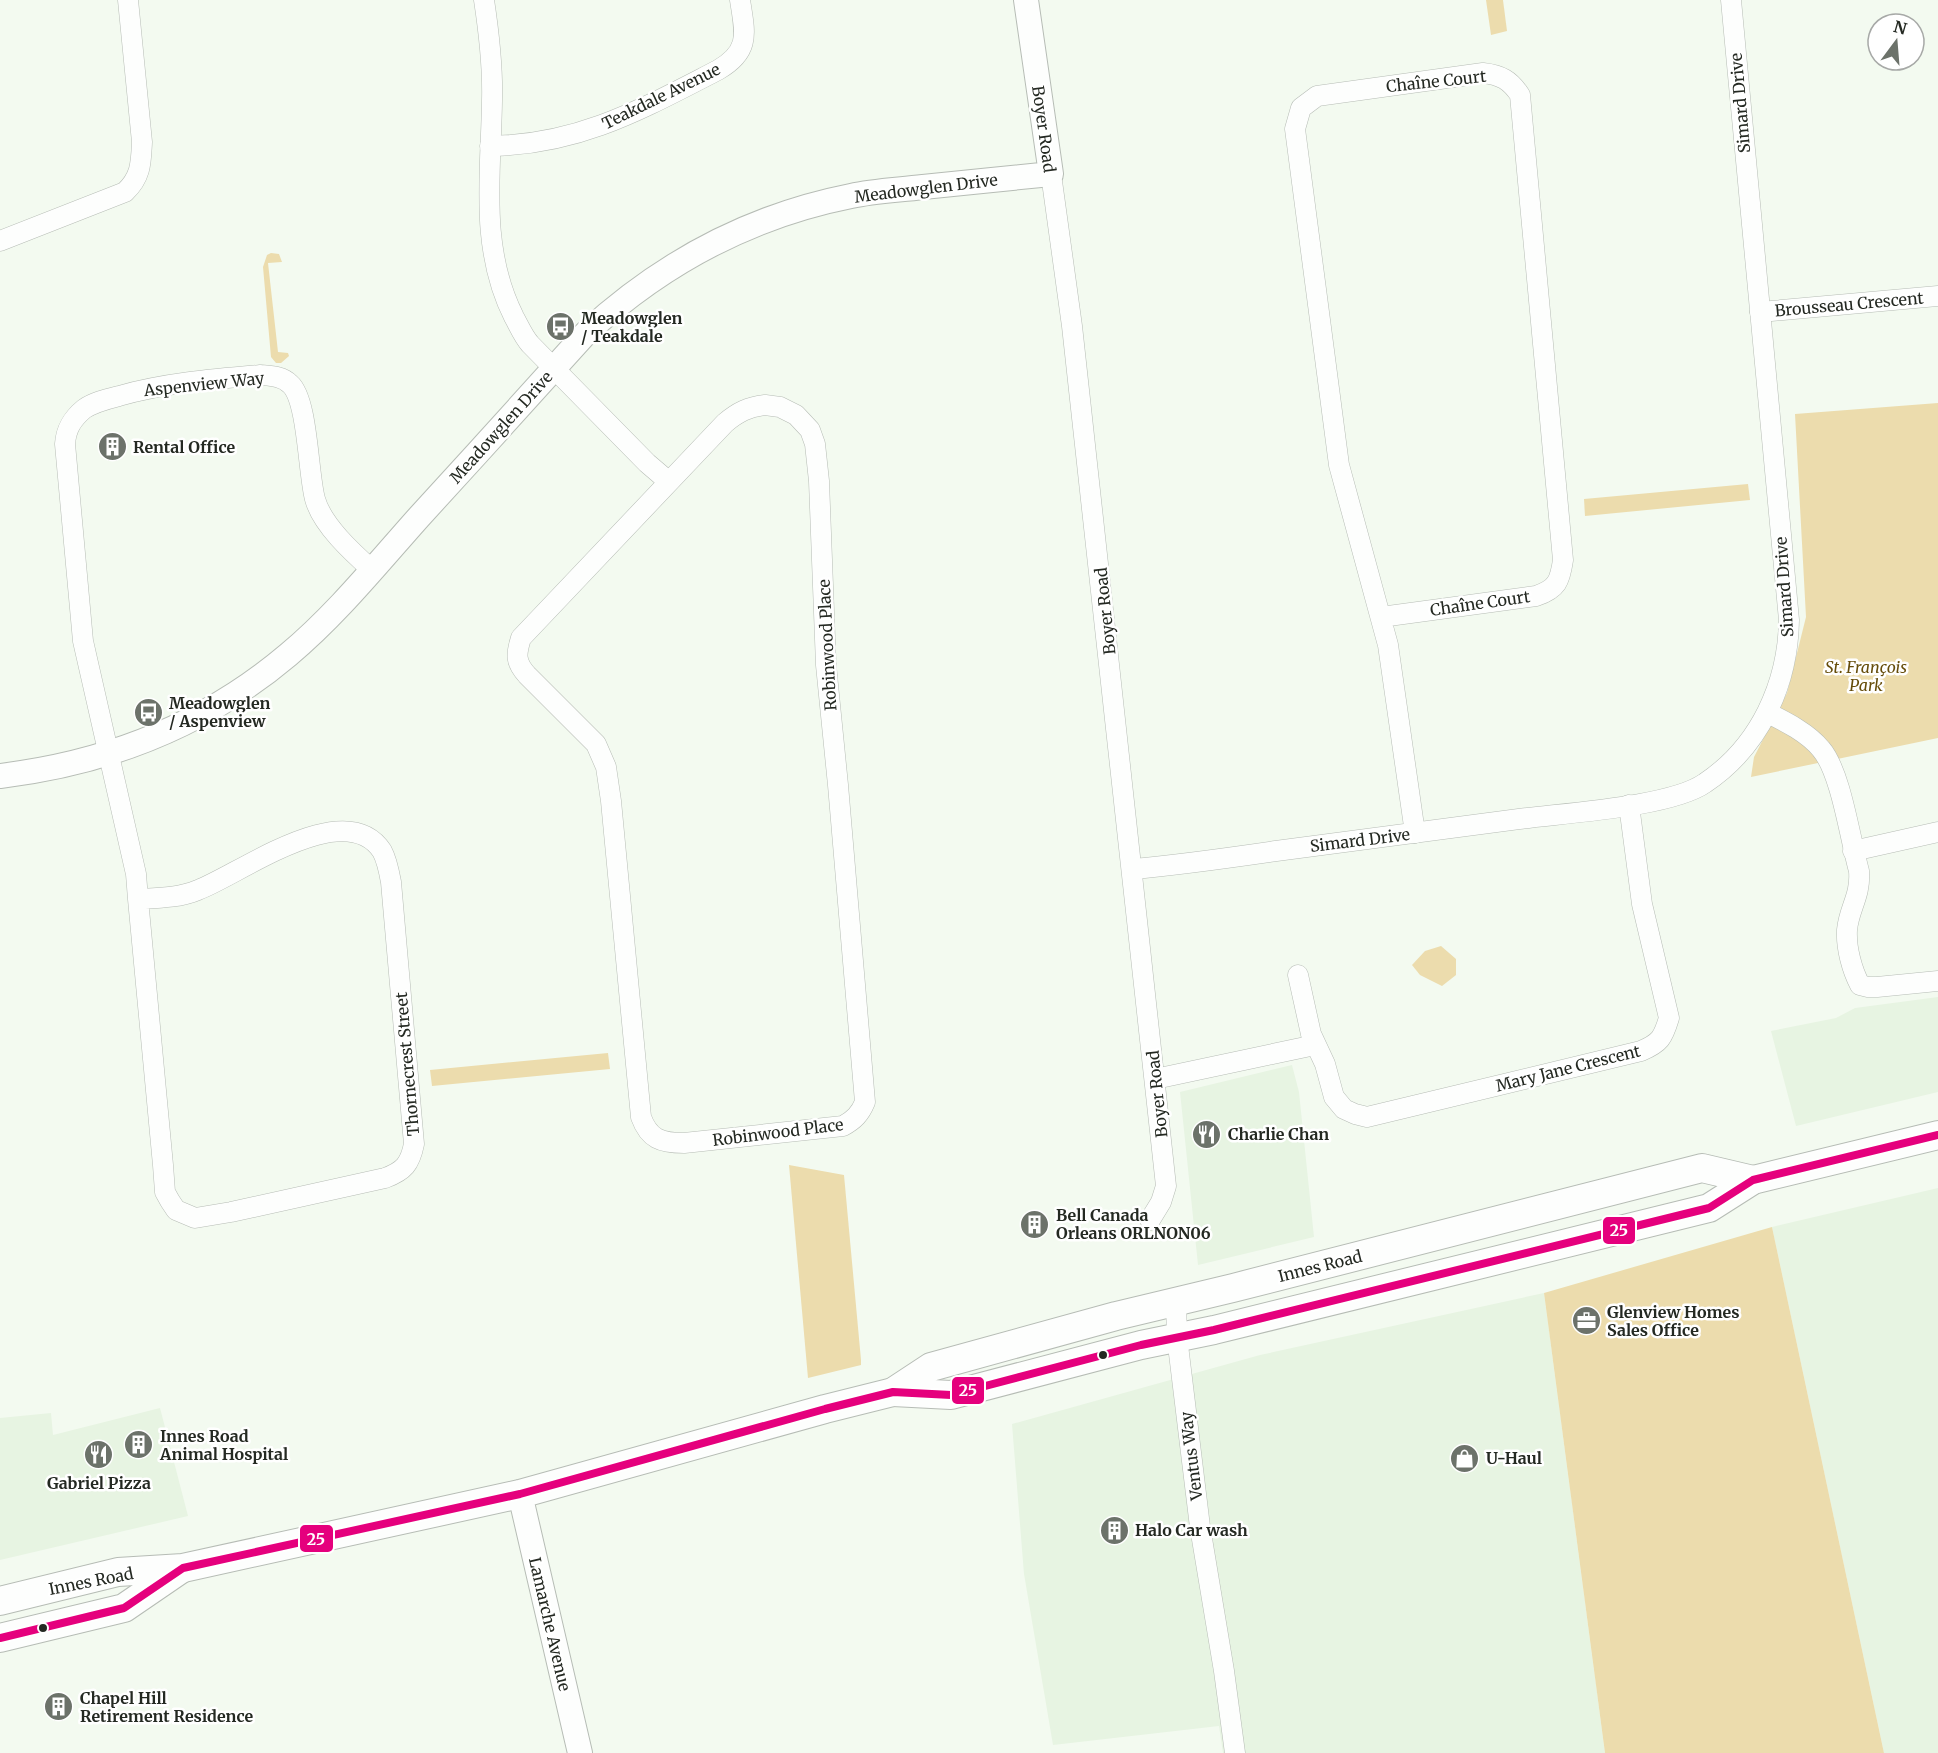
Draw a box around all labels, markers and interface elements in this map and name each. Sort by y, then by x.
north arrow [1866,12,1926,72]
text: N [1891,16,1909,39]
street label: Simard Drive [1726,52,1754,154]
street label: Teakdale Avenue [599,59,723,133]
street label: Chaîne Court [1385,66,1488,96]
street label: Boyer Road [1028,84,1060,174]
street label: Meadowglen Drive [853,169,999,207]
street label: Brousseau Crescent [1774,287,1925,320]
place label: Meadowglen / Teakdale [581,308,682,346]
bus stop icon: Meadowglen / Teakdale [544,311,576,343]
street label: Meadowglen Drive [445,367,557,487]
street label: Aspenview Way [142,368,266,400]
building icon: Rental Office [96,431,128,463]
place label: Rental Office [133,437,236,457]
street label: Simard Drive [1771,536,1797,638]
street label: Boyer Road [1090,566,1120,656]
street label: Robinwood Place [814,579,840,711]
street label: Chaîne Court [1429,586,1532,620]
park label: St. François Park [1825,657,1907,695]
place label: Meadowglen / Aspenview [169,693,270,731]
bus stop icon: Meadowglen / Aspenview [132,696,164,728]
street label: Simard Drive [1309,824,1411,856]
street label: Thornecrest Street [391,990,423,1137]
street label: Mary Jane Crescent [1494,1040,1643,1096]
street label: Boyer Road [1142,1049,1172,1139]
street label: Robinwood Place [711,1114,845,1150]
restaurant icon: Charlie Chan [1191,1118,1223,1150]
place label: Charlie Chan [1228,1124,1329,1144]
place label: Bell Canada Orleans ORLNON06 [1056,1205,1211,1243]
building icon: Bell Canada Orleans ORLNON06 [1019,1208,1051,1240]
line badge: 25 [1602,1216,1636,1245]
text: 25 [1610,1220,1628,1240]
street label: Innes Road [1276,1246,1364,1286]
place label: Glenview Homes Sales Office [1607,1302,1740,1340]
office icon: Glenview Homes Sales Office [1570,1305,1602,1337]
unlabelled marker [1097,1349,1109,1361]
line badge: 25 [951,1376,985,1405]
text: 25 [959,1380,977,1400]
street label: Ventus Way [1176,1410,1206,1502]
place label: Innes Road Animal Hospital [159,1426,288,1464]
building icon: Innes Road Animal Hospital [123,1429,155,1461]
restaurant icon: Gabriel Pizza [83,1439,115,1471]
shop icon: U-Haul [1449,1442,1481,1474]
place label: U-Haul [1486,1448,1542,1468]
place label: Gabriel Pizza [47,1473,151,1493]
building icon: Halo Car wash [1098,1514,1130,1546]
place label: Halo Car wash [1135,1520,1248,1540]
line badge: 25 [299,1524,334,1553]
text: 25 [307,1529,325,1549]
street label: Lamarche Avenue [525,1555,575,1693]
street label: Innes Road [47,1563,135,1599]
unlabelled marker [37,1622,49,1634]
place label: Chapel Hill Retirement Residence [80,1688,254,1726]
building icon: Chapel Hill Retirement Residence [43,1691,75,1723]

